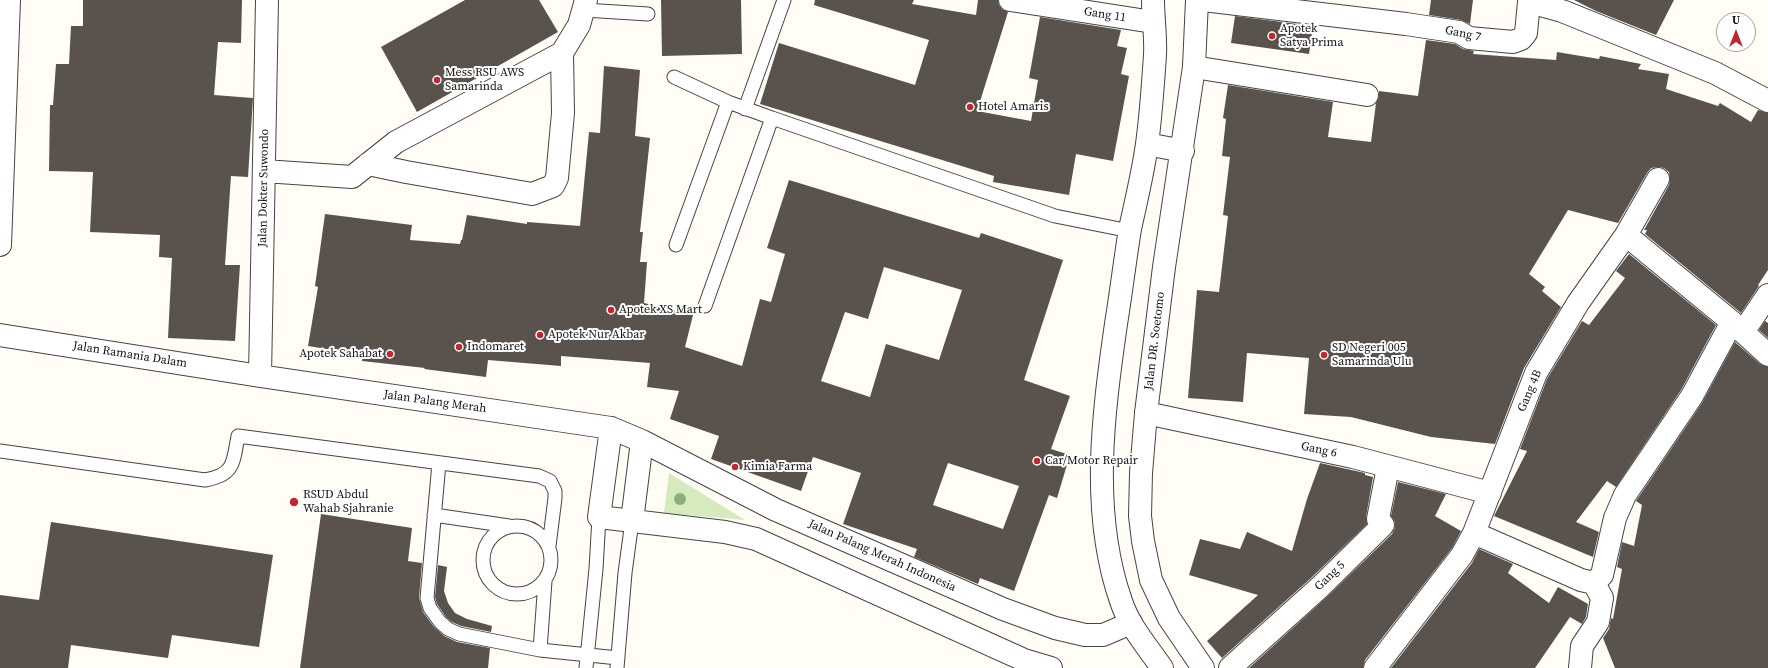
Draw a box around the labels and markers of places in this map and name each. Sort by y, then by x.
place label: Apotek Satya Prima [1280,22,1344,50]
marker: Apotek Satya Prima [1267,31,1277,41]
place label: Mess RSU AWS Samarinda [445,66,524,94]
marker: Mess RSU AWS Samarinda [432,75,442,85]
place label: Hotel Amaris [978,100,1049,114]
marker: Hotel Amaris [965,102,975,112]
place label: Apotek XS Mart [619,303,702,317]
marker: Apotek XS Mart [606,305,616,315]
place label: Apotek Nur Akbar [548,328,644,342]
marker: Apotek Nur Akbar [535,330,545,340]
place label: Indomaret [467,340,524,354]
place label: SD Negeri 005 Samarinda Ulu [1332,341,1412,369]
marker: Indomaret [454,342,464,352]
place label: Apotek Sahabat [299,347,382,361]
marker: Apotek Sahabat [385,349,395,359]
marker: SD Negeri 005 Samarinda Ulu [1319,350,1329,360]
place label: Car/Motor Repair [1045,454,1138,468]
marker: Car/Motor Repair [1032,456,1042,466]
place label: Kimia Farma [743,460,812,474]
marker: Kimia Farma [730,462,740,472]
place label: RSUD Abdul Wahab Sjahranie [303,488,394,516]
marker: RSUD Abdul Wahab Sjahranie [288,496,300,508]

